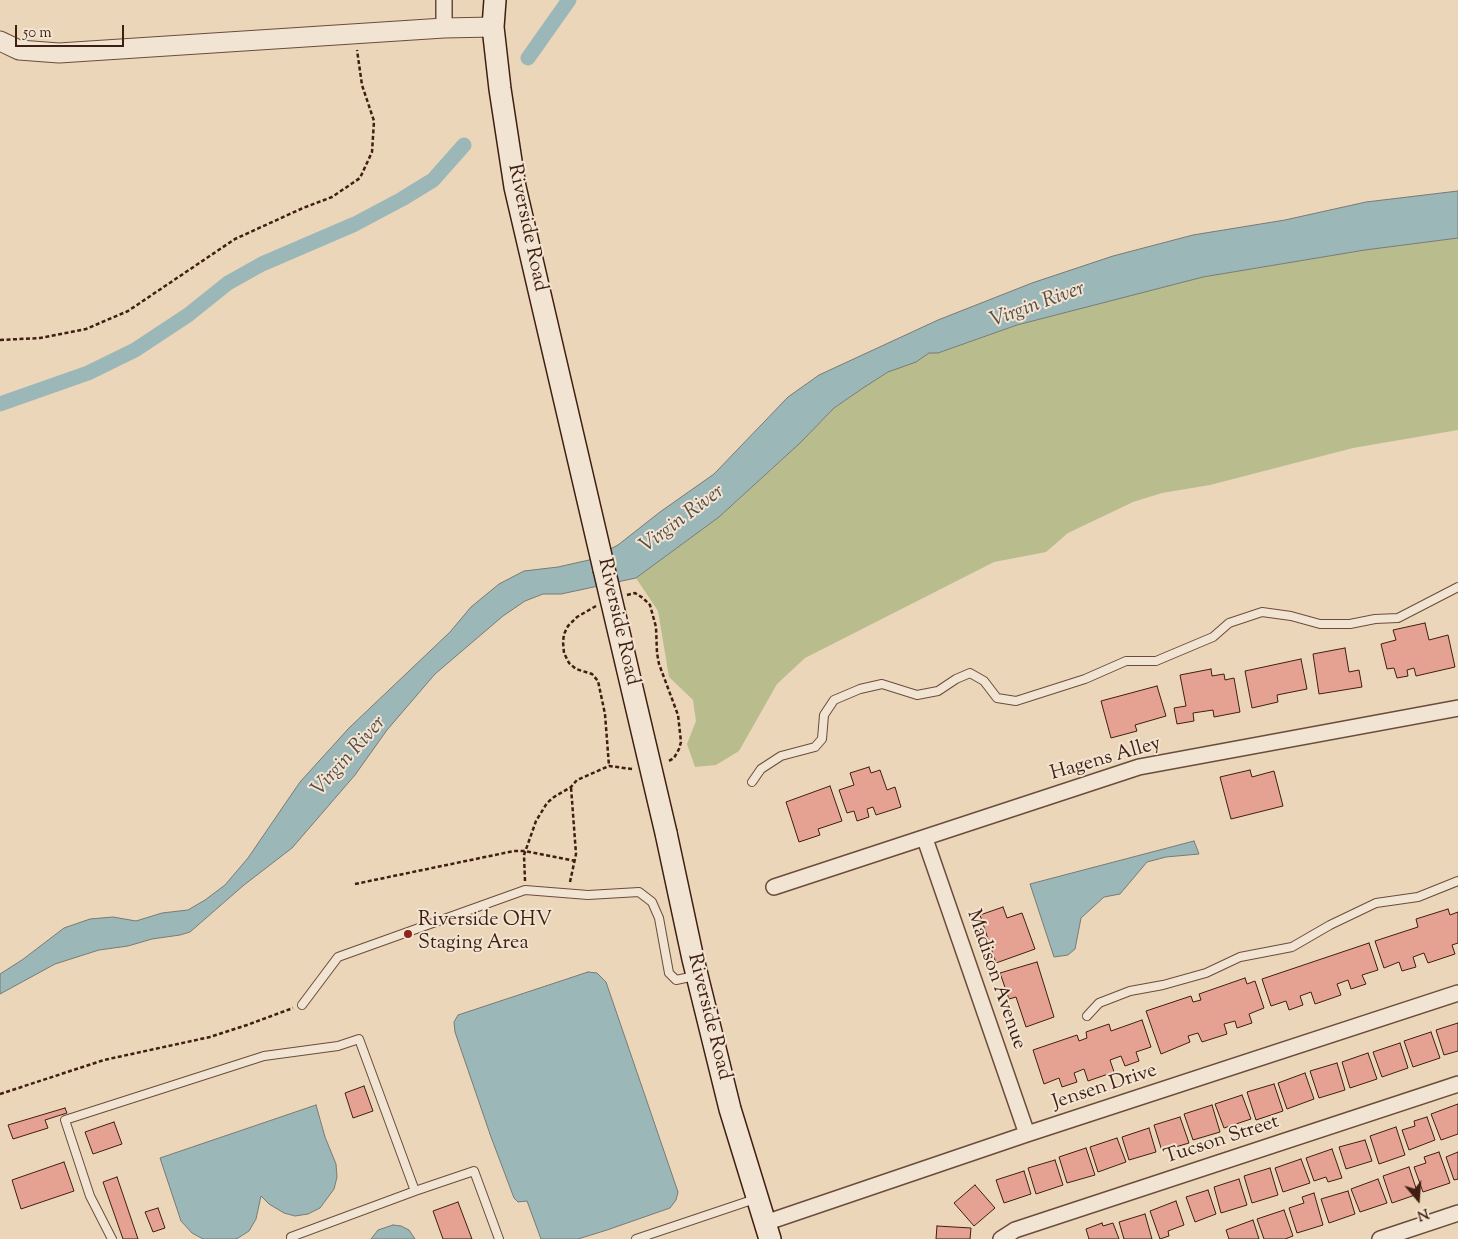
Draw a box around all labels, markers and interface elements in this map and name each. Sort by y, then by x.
scale bar [18,15,126,47]
text: 50 m [23,23,52,44]
street label: Riverside Road [501,162,551,294]
water label: Virgin River [987,277,1089,335]
water label: Virgin River [636,480,730,560]
street label: Riverside Road [591,556,643,688]
water label: Virgin River [307,712,393,802]
street label: Hagens Alley [1048,733,1164,787]
street label: Madison Avenue [960,907,1030,1053]
place label: Riverside OHV Staging Area [418,910,552,957]
marker: Riverside OHV Staging Area [402,928,414,940]
street label: Riverside Road [681,951,735,1083]
street label: Jensen Drive [1050,1060,1160,1116]
street label: Tucson Street [1162,1111,1282,1171]
north arrow [1393,1174,1443,1224]
text: N [1414,1202,1431,1225]

